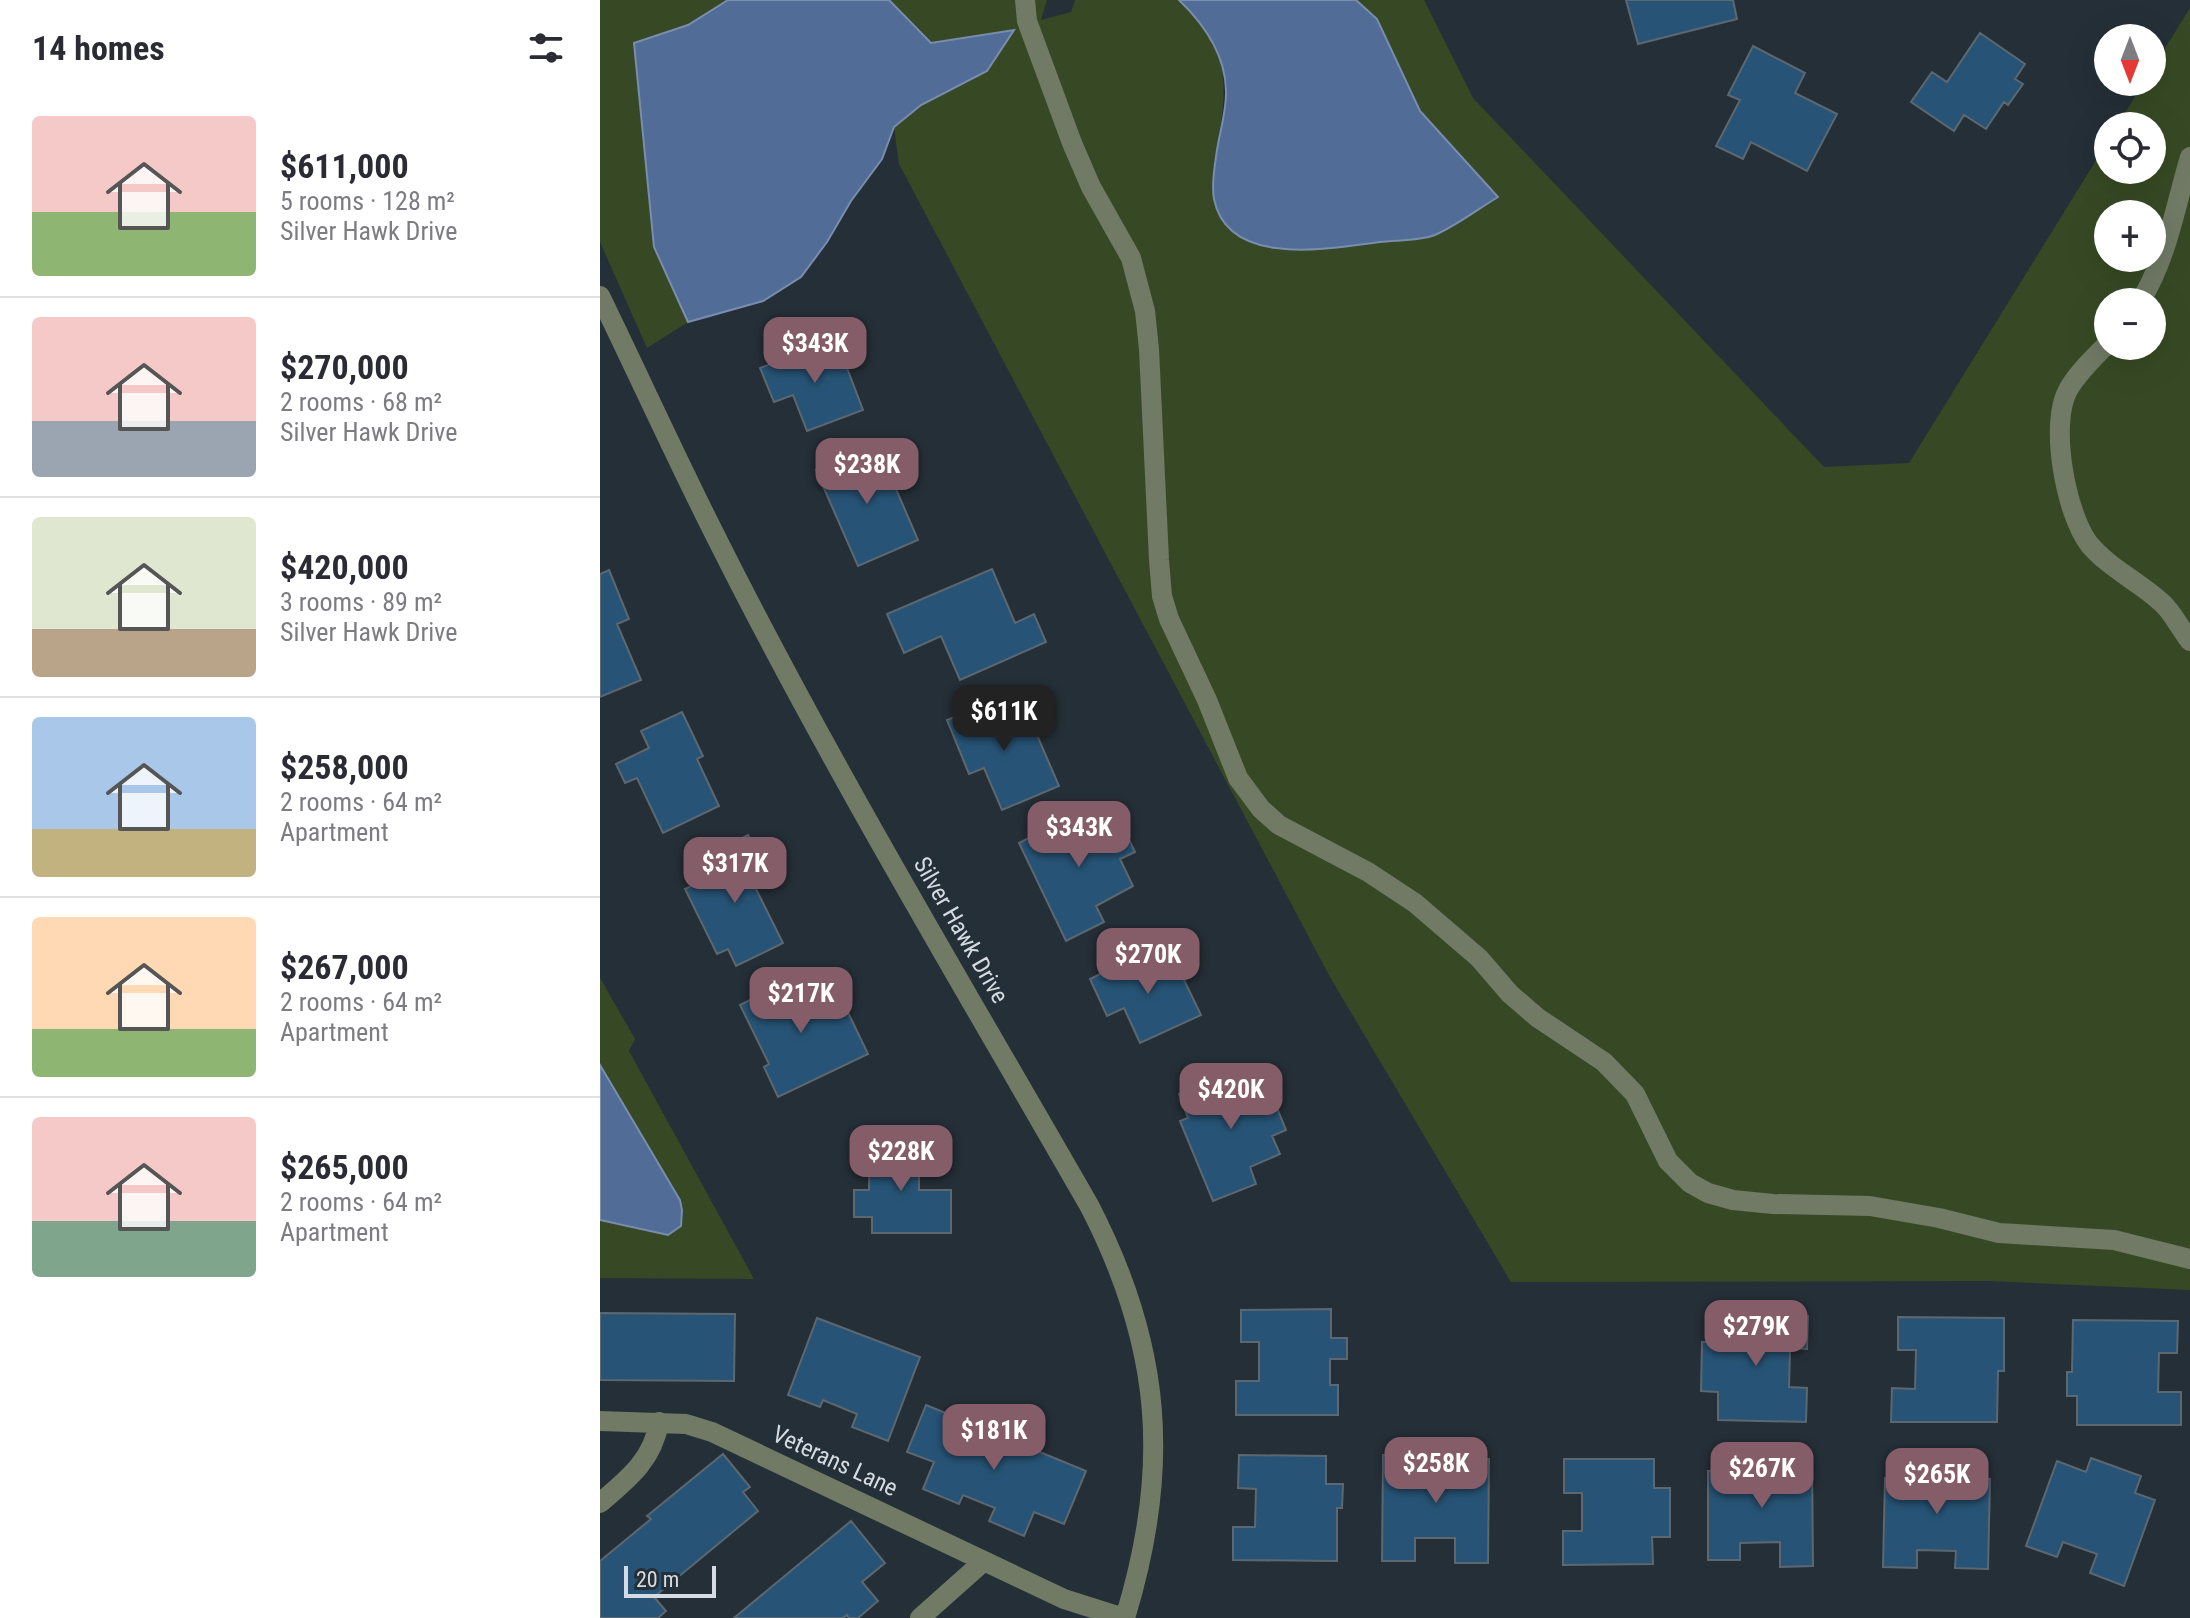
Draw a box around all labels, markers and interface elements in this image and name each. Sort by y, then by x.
north arrow [2094,24,2166,96]
map controls [2094,24,2166,360]
icon: filters [524,26,568,70]
text: 14 homes [32,28,165,68]
button: locate [2094,112,2166,184]
text: $611,000 [280,146,409,186]
icon: home [96,148,192,244]
text: 5 rooms · 128 m² [280,186,455,216]
button: + [2094,200,2166,272]
text: Silver Hawk Drive [280,216,457,246]
button: − [2094,288,2166,360]
pin: $343K [759,317,871,385]
text: $343K [782,328,848,358]
text: $270,000 [280,347,409,387]
icon: home [96,349,192,445]
text: 2 rooms · 68 m² [280,387,442,417]
text: Silver Hawk Drive [280,417,457,447]
pin: $238K [811,438,923,506]
text: $238K [834,449,900,479]
text: $420,000 [280,547,409,587]
icon: home [96,549,192,645]
text: 3 rooms · 89 m² [280,587,442,617]
text: Silver Hawk Drive [280,617,457,647]
pin: $611K [948,685,1060,753]
text: $611K [971,696,1037,726]
text: $258,000 [280,747,409,787]
icon: home [96,749,192,845]
text: 2 rooms · 64 m² [280,787,442,817]
pin: $343K [1023,801,1135,869]
text: $343K [1046,812,1112,842]
text: Apartment [280,817,389,847]
pin: $317K [679,837,791,905]
text: $317K [702,848,768,878]
street label: Silver Hawk Drive [908,852,1014,1008]
pin: $270K [1092,928,1204,996]
text: $270K [1115,939,1181,969]
text: $267,000 [280,947,409,987]
icon: home [96,949,192,1045]
pin: $217K [745,967,857,1035]
text: $217K [768,978,834,1008]
text: 2 rooms · 64 m² [280,987,442,1017]
text: Apartment [280,1017,389,1047]
pin: $420K [1175,1063,1287,1131]
text: $420K [1198,1074,1264,1104]
pin: $228K [845,1125,957,1193]
text: $228K [868,1136,934,1166]
text: $265,000 [280,1147,409,1187]
icon: home [96,1149,192,1245]
text: 2 rooms · 64 m² [280,1187,442,1217]
text: Apartment [280,1217,389,1247]
pin: $279K [1700,1300,1812,1368]
text: $279K [1723,1311,1789,1341]
pin: $181K [938,1404,1050,1472]
text: $181K [961,1415,1027,1445]
street label: Veterans Lane [768,1420,902,1502]
pin: $258K [1380,1437,1492,1505]
pin: $267K [1706,1442,1818,1510]
text: $258K [1403,1448,1469,1478]
pin: $265K [1881,1448,1993,1516]
text: $267K [1729,1453,1795,1483]
text: $265K [1904,1459,1970,1489]
scale bar [624,1562,716,1598]
text: 20 m [636,1567,679,1592]

